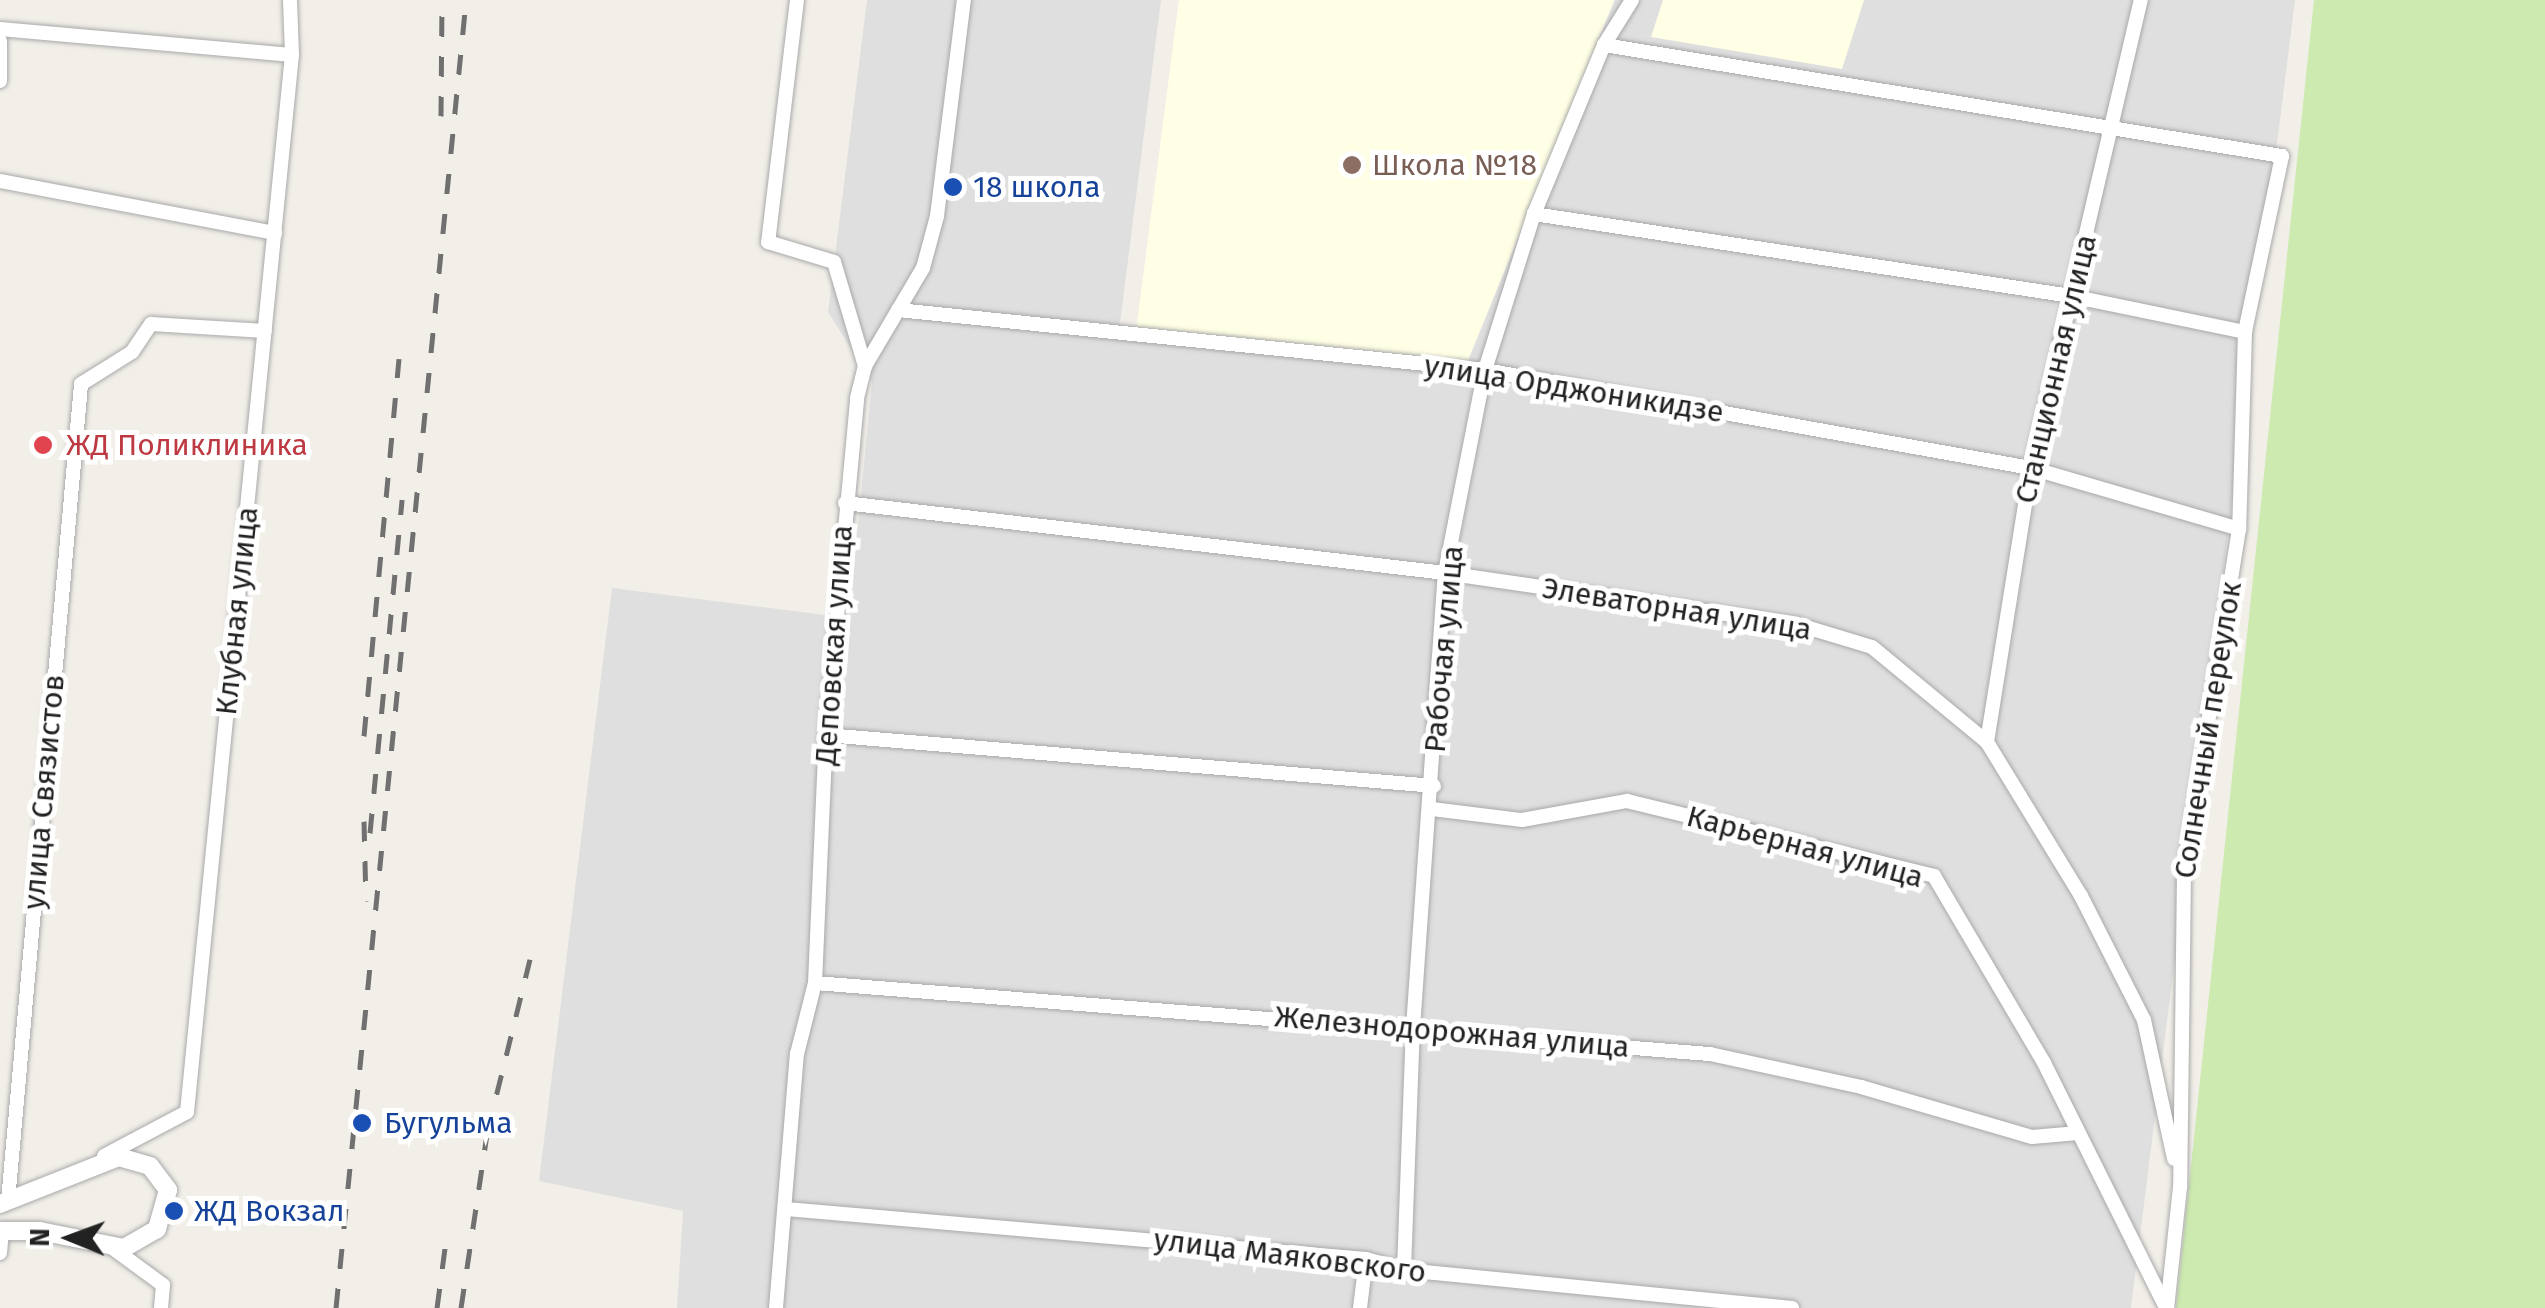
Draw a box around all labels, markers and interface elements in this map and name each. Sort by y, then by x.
place label: Школа №18 [1372,147,1537,183]
marker: Школа №18 [1341,154,1363,176]
place label: 18 школа [973,169,1100,205]
marker: 18 школа [942,176,964,198]
street label: Станционная улица [2008,231,2104,507]
street label: улица Орджоникидзе [1422,348,1726,430]
place label: ЖД Поликлиника [66,427,308,463]
marker: ЖД Поликлиника [30,432,56,458]
street label: Клубная улица [208,505,266,717]
street label: Деповская улица [808,524,860,766]
street label: Рабочая улица [1417,544,1471,754]
street label: Элеваторная улица [1540,570,1814,648]
street label: Солнечный переулок [2167,579,2249,881]
street label: улица Связистов [16,673,72,911]
street label: Карьерная улица [1683,798,1927,896]
street label: Железнодорожная улица [1273,999,1631,1065]
place label: Бугульма [384,1105,513,1141]
marker: Бугульма [349,1110,375,1136]
north arrow [20,1188,120,1288]
place label: ЖД Вокзал [194,1193,345,1229]
marker: ЖД Вокзал [163,1200,185,1222]
street label: улица Маяковского [1152,1221,1428,1291]
text: N [23,1228,56,1247]

